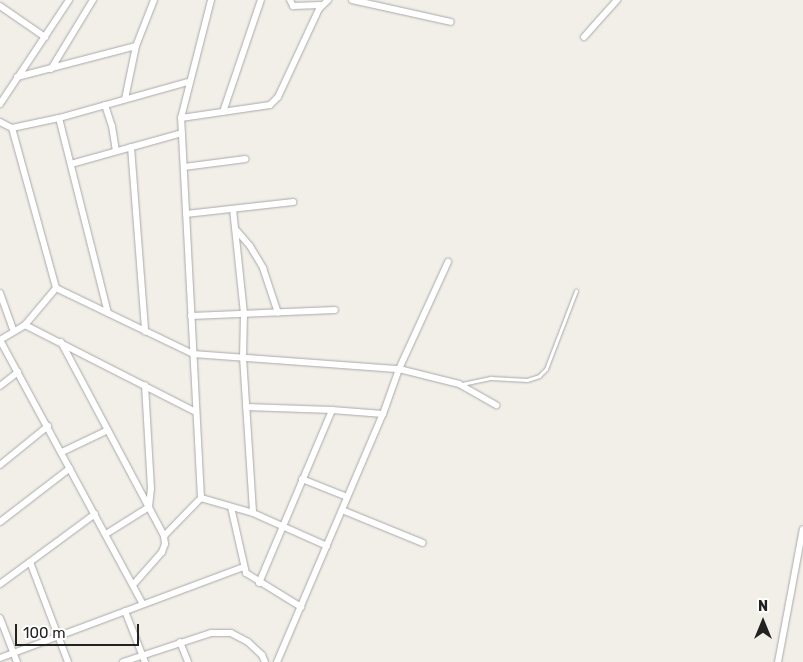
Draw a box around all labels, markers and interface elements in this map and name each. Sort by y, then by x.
north arrow [738,597,788,647]
text: N [758,598,768,615]
scale bar [18,614,141,646]
text: 100 m [23,624,65,642]

